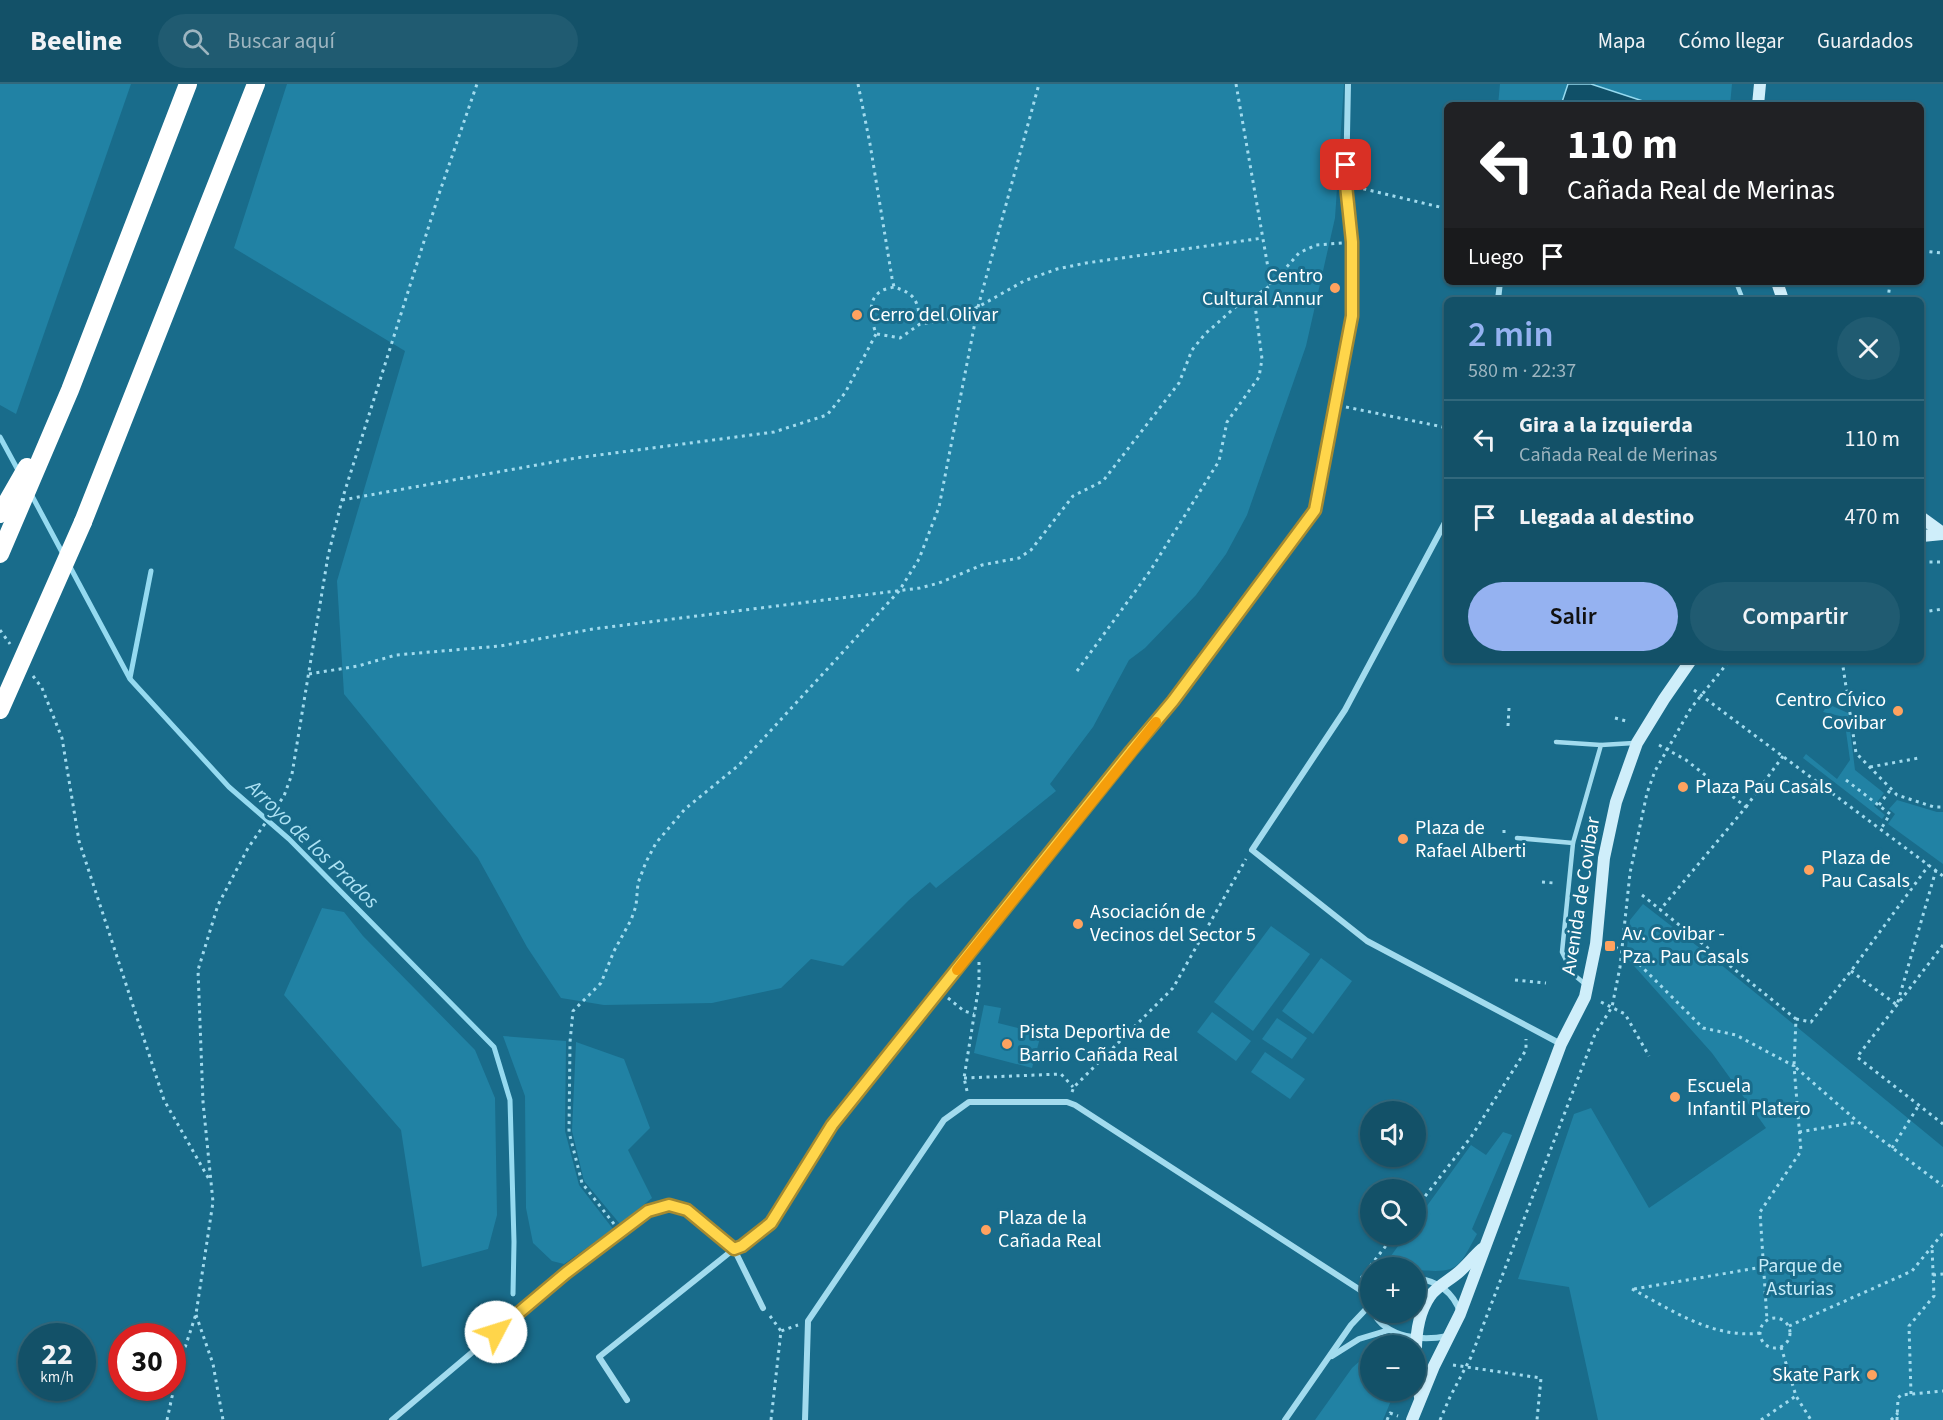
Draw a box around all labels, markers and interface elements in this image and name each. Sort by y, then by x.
search box [158,14,578,68]
text: Beeline [30,21,122,61]
icon: search [179,25,212,58]
text: Buscar aquí [227,25,335,57]
text: Mapa [1598,26,1646,56]
text: Cómo llegar [1679,26,1784,56]
text: Guardados [1817,26,1913,56]
text: 110 m [1567,115,1678,175]
icon: left [1468,126,1546,204]
pin [1320,139,1371,190]
icon: arrive [1329,148,1362,181]
text: Cañada Real de Merinas [1567,171,1835,210]
icon: arrive [1536,240,1569,273]
text: Luego [1468,241,1524,273]
place label: Centro Cultural Annur [1202,262,1323,313]
marker: Centro Cultural Annur [1328,281,1342,295]
place label: Cerro del Olivar [869,301,998,329]
marker: Cerro del Olivar [850,308,864,322]
text: 2 min [1468,309,1554,360]
button: close [1837,317,1900,380]
text: 580 m · 22:37 [1468,357,1576,385]
text: Gira a la izquierda [1519,409,1693,441]
icon: left [1468,423,1501,456]
text: 110 m [1845,423,1900,455]
text: Cañada Real de Merinas [1519,441,1717,469]
icon: arrive [1468,501,1501,534]
text: Llegada al destino [1519,501,1694,533]
text: 470 m [1845,501,1900,533]
button: Salir [1468,582,1678,651]
button: Compartir [1690,582,1900,651]
place label: Centro Cívico Covibar [1775,686,1886,737]
marker: Centro Cívico Covibar [1891,704,1905,718]
water label: Arroyo de los Prados [238,771,386,915]
place label: Plaza Pau Casals [1695,773,1833,801]
marker: Plaza Pau Casals [1676,780,1690,794]
place label: Plaza de Rafael Alberti [1415,814,1527,865]
street label: Avenida de Covibar [1555,815,1607,977]
marker: Plaza de Rafael Alberti [1396,832,1410,846]
place label: Plaza de Pau Casals [1821,844,1910,895]
marker: Plaza de Pau Casals [1802,863,1816,877]
place label: Asociación de Vecinos del Sector 5 [1090,898,1256,949]
marker: Asociación de Vecinos del Sector 5 [1071,917,1085,931]
place label: Av. Covibar - Pza. Pau Casals [1622,920,1749,971]
marker: Av. Covibar - Pza. Pau Casals [1603,939,1617,953]
place label: Pista Deportiva de Barrio Cañada Real [1019,1018,1178,1069]
marker: Pista Deportiva de Barrio Cañada Real [1000,1037,1014,1051]
place label: Escuela Infantil Platero [1687,1072,1811,1123]
marker: Escuela Infantil Platero [1668,1090,1682,1104]
map controls [1360,1101,1426,1401]
button: sound [1360,1101,1426,1167]
button: search [1360,1179,1426,1245]
place label: Plaza de la Cañada Real [998,1204,1102,1255]
marker: Plaza de la Cañada Real [979,1223,993,1237]
park label: Parque de Asturias [1758,1252,1842,1303]
button: + [1360,1257,1426,1323]
position arrow [464,1300,528,1364]
speed limit sign: 30 [108,1323,186,1401]
text: 22 [41,1333,73,1376]
button: − [1360,1335,1426,1401]
place label: Skate Park [1772,1361,1860,1389]
text: km/h [40,1367,74,1388]
marker: Skate Park [1865,1368,1879,1382]

